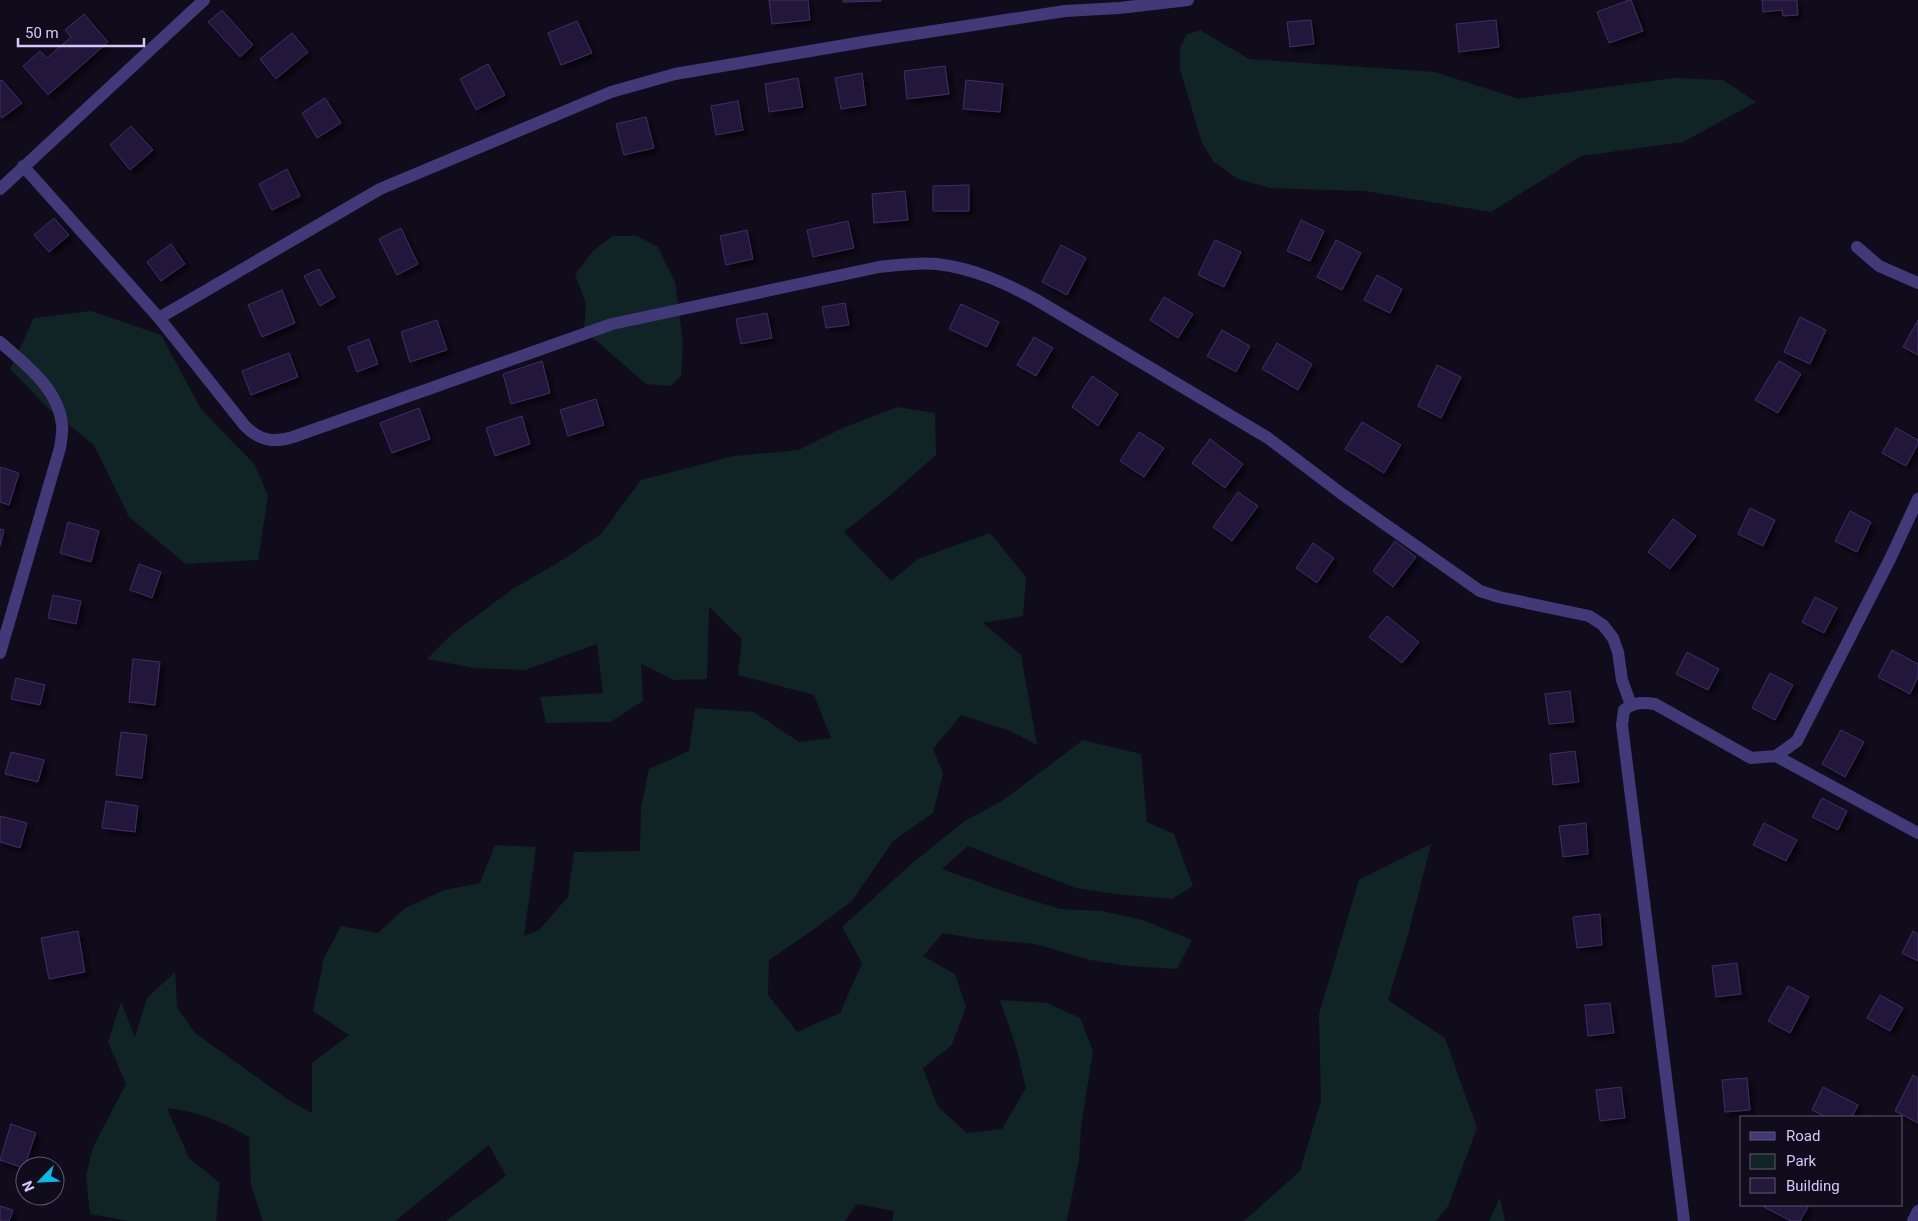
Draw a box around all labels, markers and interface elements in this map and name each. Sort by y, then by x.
scale bar [18,15,144,47]
text: 50 m [25,24,59,42]
legend [1740,1116,1903,1206]
text: Road [1786,1127,1820,1145]
text: Park [1786,1152,1817,1170]
north arrow [15,1156,65,1206]
text: Building [1786,1177,1840,1195]
text: N [19,1179,37,1194]

